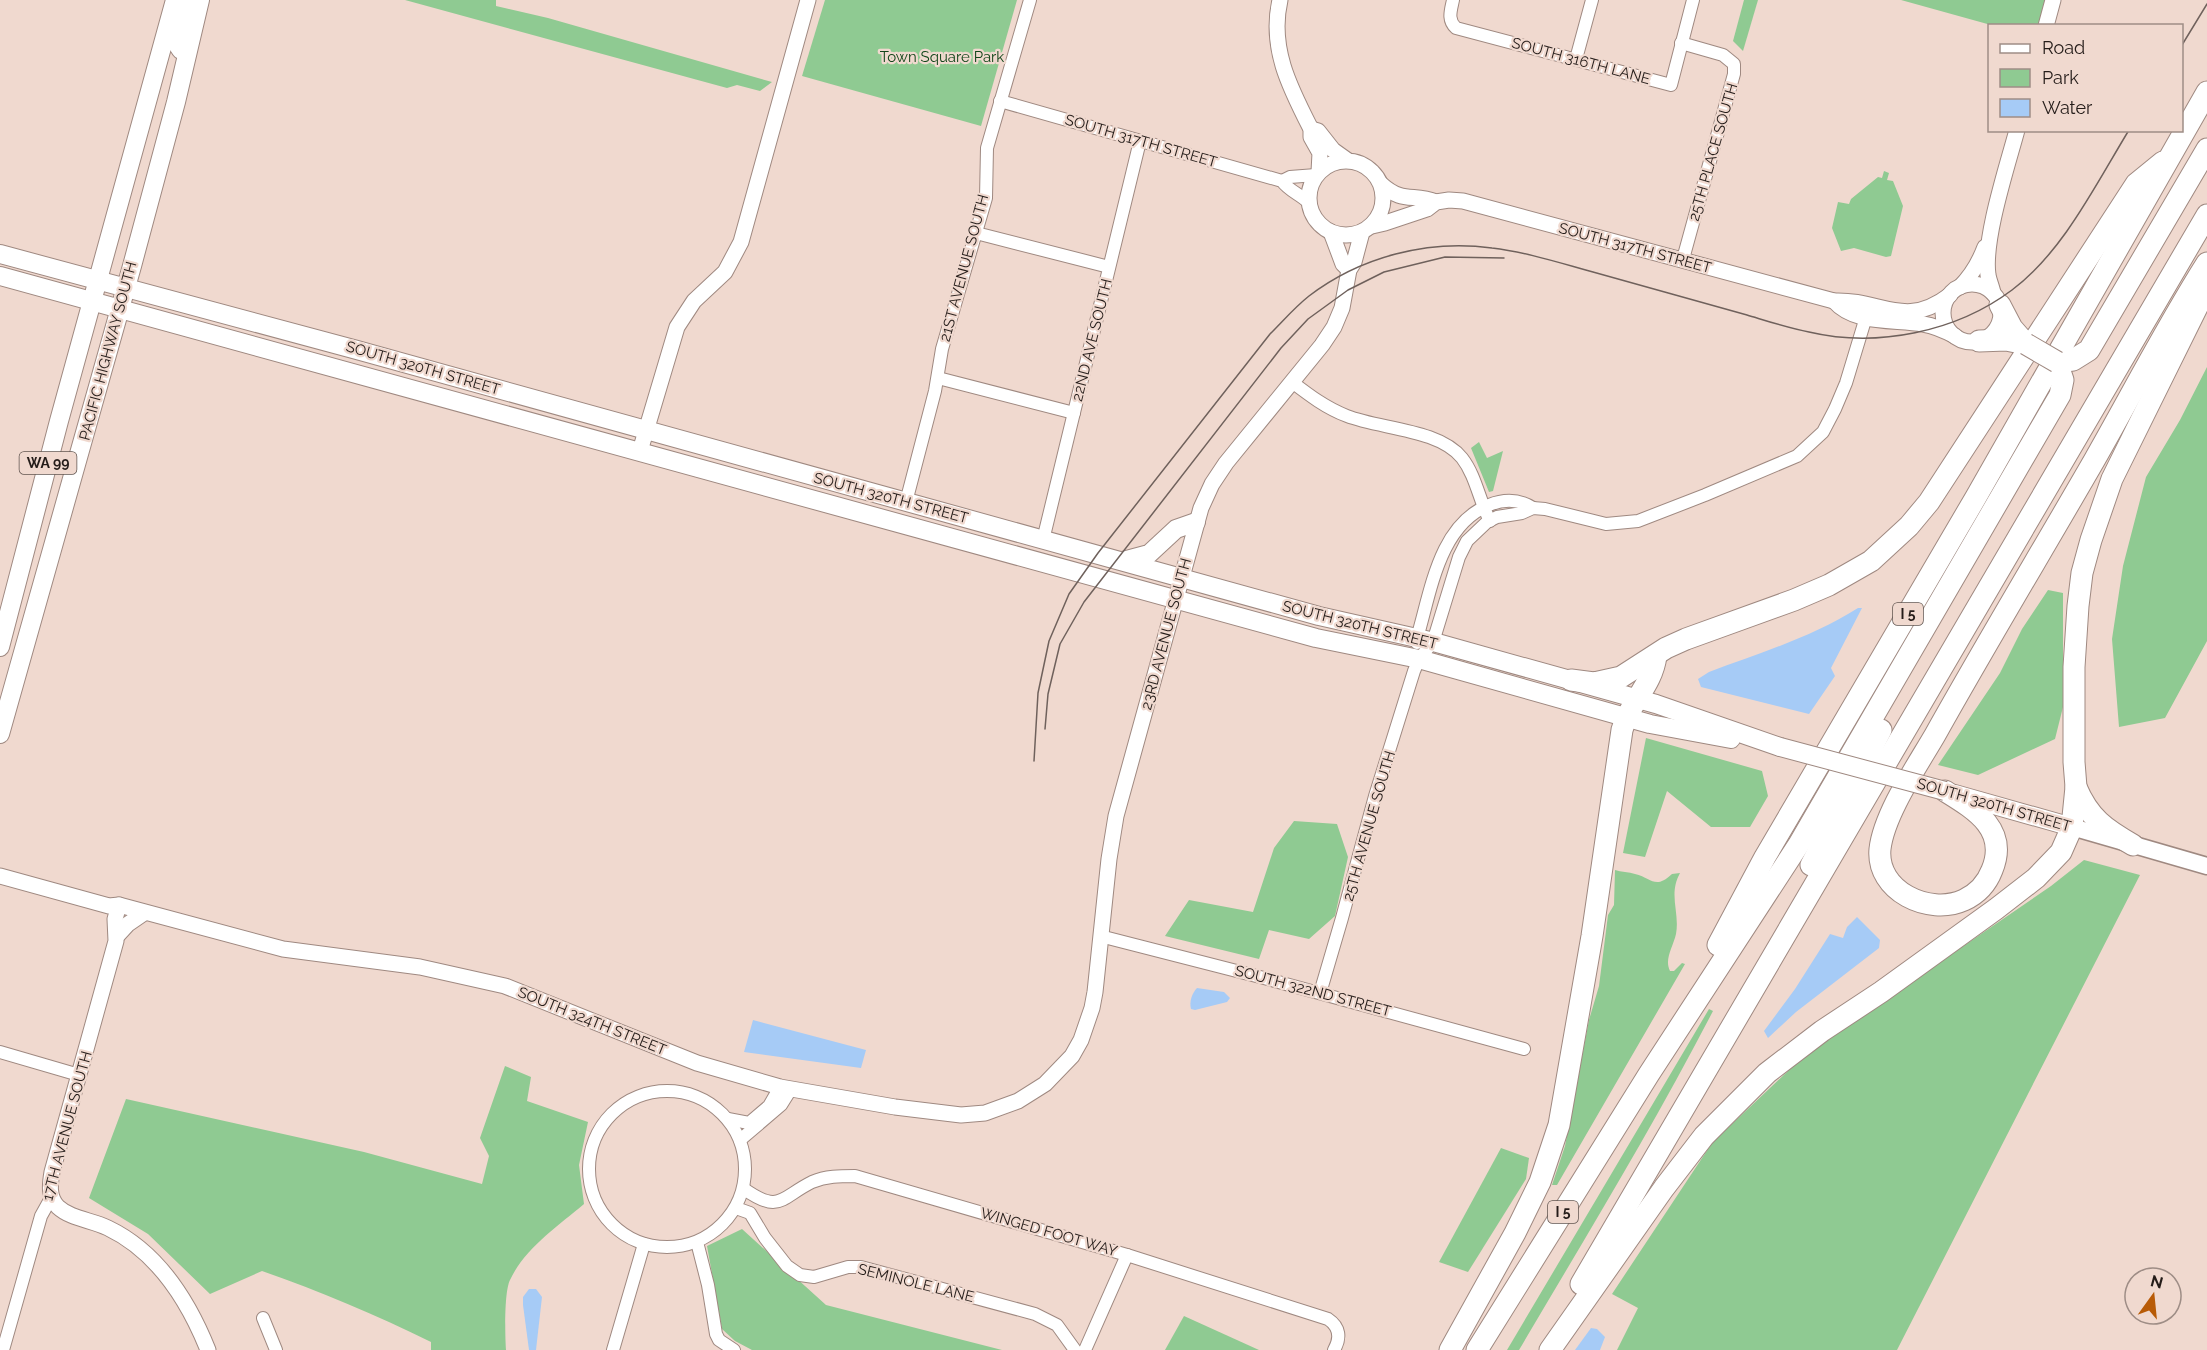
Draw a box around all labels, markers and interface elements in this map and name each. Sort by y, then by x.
legend [1988,24,2183,132]
street label: SOUTH 316TH LANE [1510,34,1652,88]
text: Road [2042,37,2085,58]
park label: Town Square Park [880,48,1004,66]
text: Park [2042,67,2079,88]
street label: 25TH PLACE SOUTH [1685,81,1741,223]
text: Water [2042,97,2093,118]
street label: SOUTH 317TH STREET [1063,111,1219,171]
street label: 21ST AVENUE SOUTH [936,192,992,344]
street label: SOUTH 317TH STREET [1557,219,1713,277]
street label: PACIFIC HIGHWAY SOUTH [75,260,141,442]
street label: 22ND AVE SOUTH [1068,277,1116,403]
street label: SOUTH 320TH STREET [344,337,502,399]
road number: WA 99 [20,452,76,474]
street label: SOUTH 320TH STREET [812,469,970,527]
street label: 23RD AVENUE SOUTH [1137,556,1195,712]
street label: SOUTH 320TH STREET [1281,597,1439,653]
road number: I 5 [1893,603,1923,625]
street label: 25TH AVENUE SOUTH [1339,749,1399,903]
street label: SOUTH 320TH STREET [1915,774,2073,836]
street label: SOUTH 322ND STREET [1233,961,1393,1021]
street label: SOUTH 324TH STREET [515,983,669,1059]
street label: 17TH AVENUE SOUTH [38,1049,96,1203]
road number: I 5 [1548,1201,1578,1223]
street label: WINGED FOOT WAY [978,1204,1120,1260]
street label: SEMINOLE LANE [856,1260,976,1306]
north arrow [2123,1266,2183,1326]
text: N [2148,1271,2165,1293]

